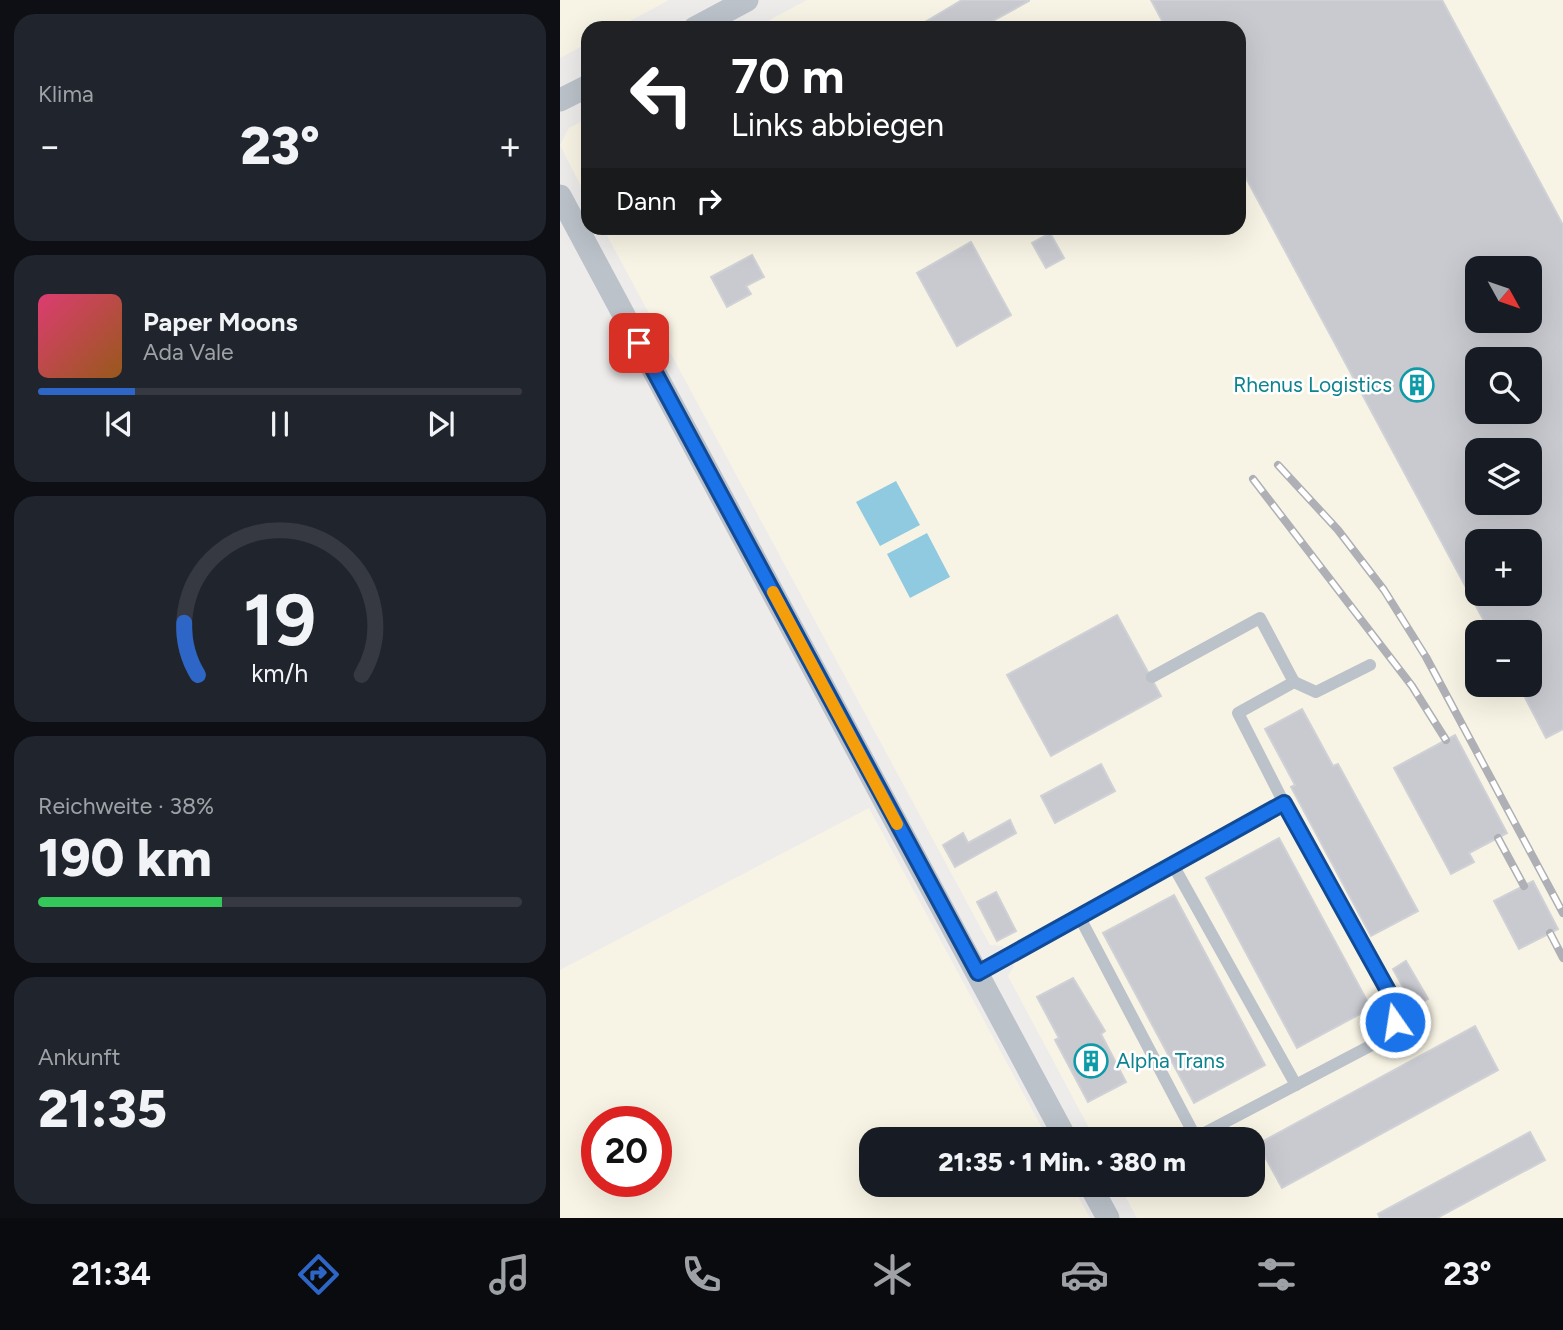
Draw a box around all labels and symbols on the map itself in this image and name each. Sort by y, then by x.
north arrow [1465,256,1542,332]
pin [609,313,669,373]
building icon: Rhenus Logistics [1398,366,1436,404]
place label: Rhenus Logistics [1233,372,1392,397]
position arrow [1358,985,1432,1059]
building icon: Alpha Trans [1072,1042,1110,1080]
place label: Alpha Trans [1116,1048,1225,1073]
speed limit sign: 20 [581,1106,672,1197]

